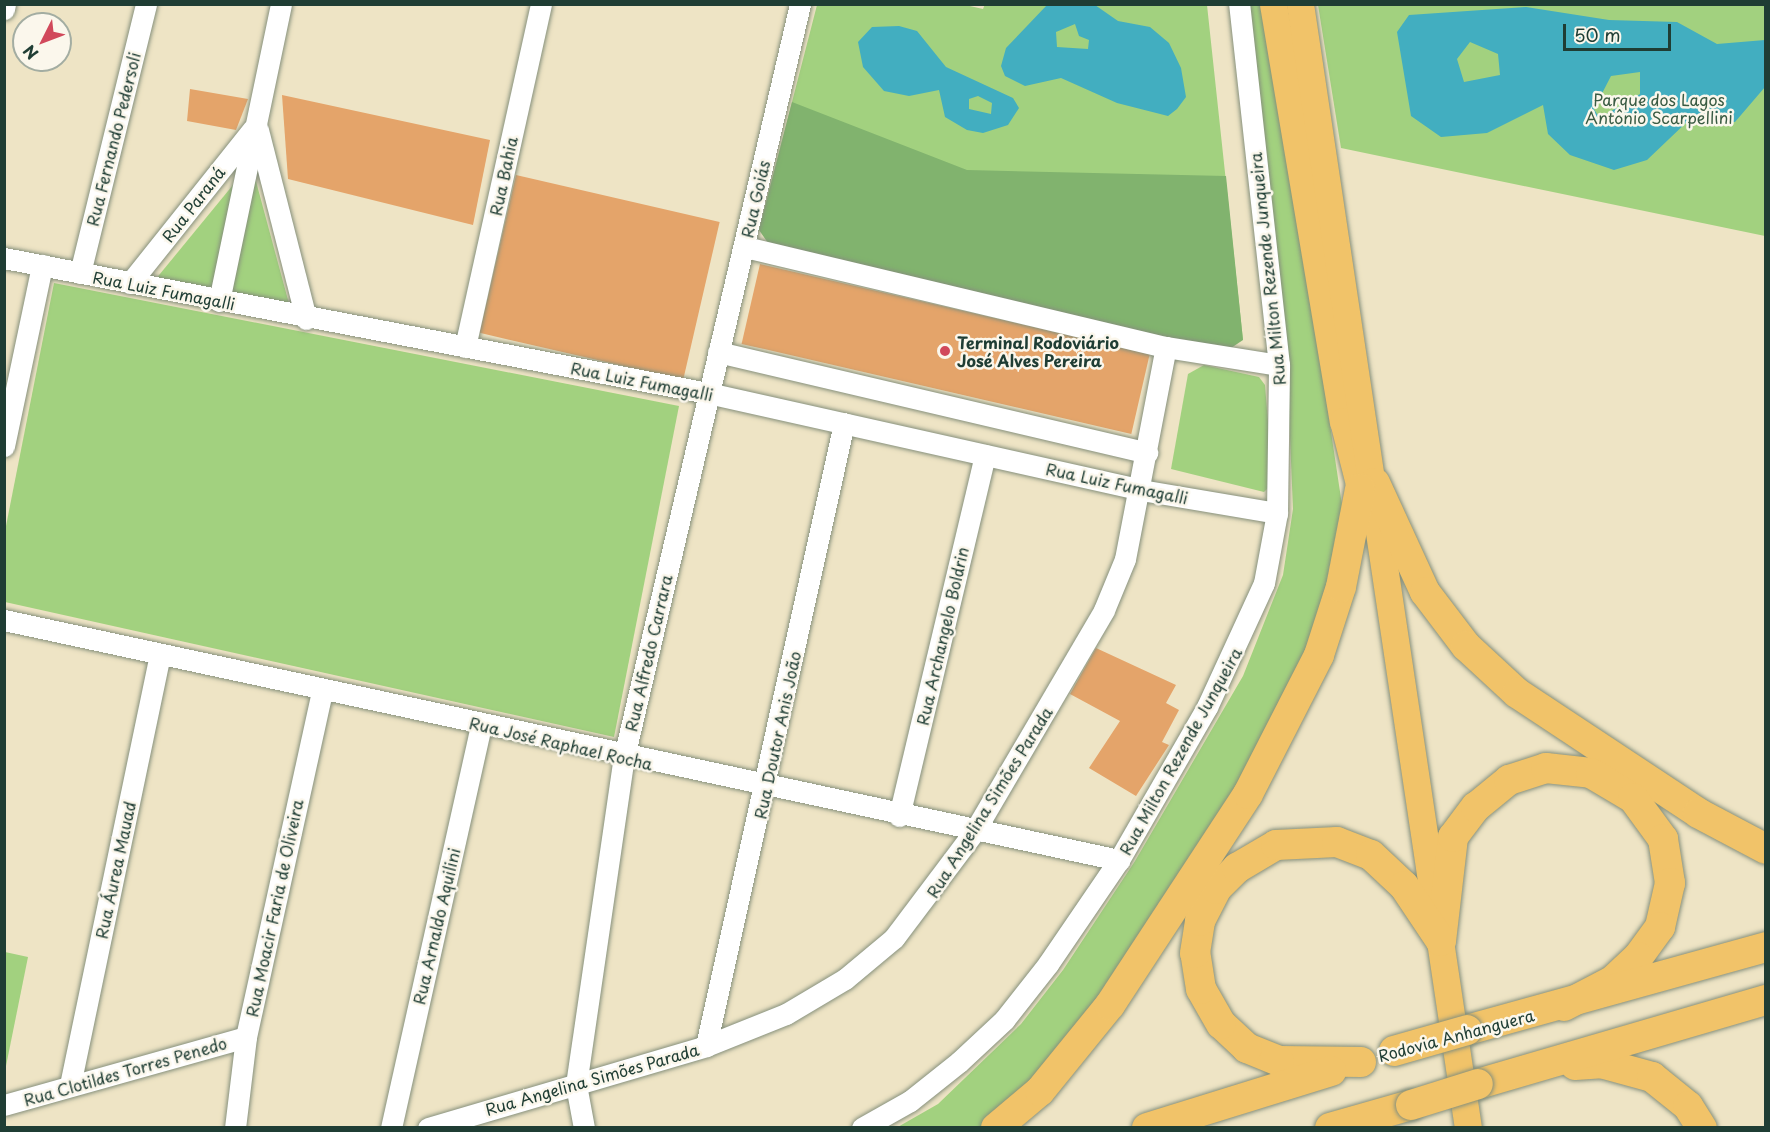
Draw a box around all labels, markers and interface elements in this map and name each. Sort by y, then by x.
north arrow [12,12,72,72]
scale bar [1566,12,1674,50]
text: 50 m [1574,21,1621,48]
text: N [17,40,43,65]
street label: Rua Fernando Pedersoli [82,49,144,229]
park label: Parque dos Lagos Antônio Scarpellini [1586,89,1732,127]
street label: Rua Bahia [485,135,521,217]
street label: Rua Milton Rezende Junqueira [1245,152,1289,386]
street label: Rua Goiás [737,158,773,240]
street label: Rua Paraná [157,162,229,246]
street label: Rua Luiz Fumagalli [91,267,237,313]
place label: Terminal Rodoviário José Alves Pereira [957,332,1119,370]
marker: Terminal Rodoviário José Alves Pereira [938,344,952,358]
street label: Rua Luiz Fumagalli [569,358,715,404]
street label: Rua Luiz Fumagalli [1044,458,1190,508]
street label: Rua Archangelo Boldrin [912,545,972,727]
street label: Rua Alfredo Carrara [621,573,675,733]
street label: Rua Milton Rezende Junqueira [1115,644,1245,858]
street label: Rua Doutor Anis João [750,650,804,820]
street label: Rua Angelina Simões Parada [922,703,1056,901]
street label: Rua José Raphael Rocha [467,712,655,774]
street label: Rua Moacir Faria de Oliveira [241,797,307,1019]
street label: Rua Áurea Mauad [91,799,139,941]
street label: Rua Arnaldo Aquilini [408,845,464,1007]
street label: Rodovia Anhanguera [1376,1005,1536,1065]
street label: Rua Clotildes Torres Penedo [20,1032,230,1110]
street label: Rua Angelina Simões Parada [482,1039,702,1119]

